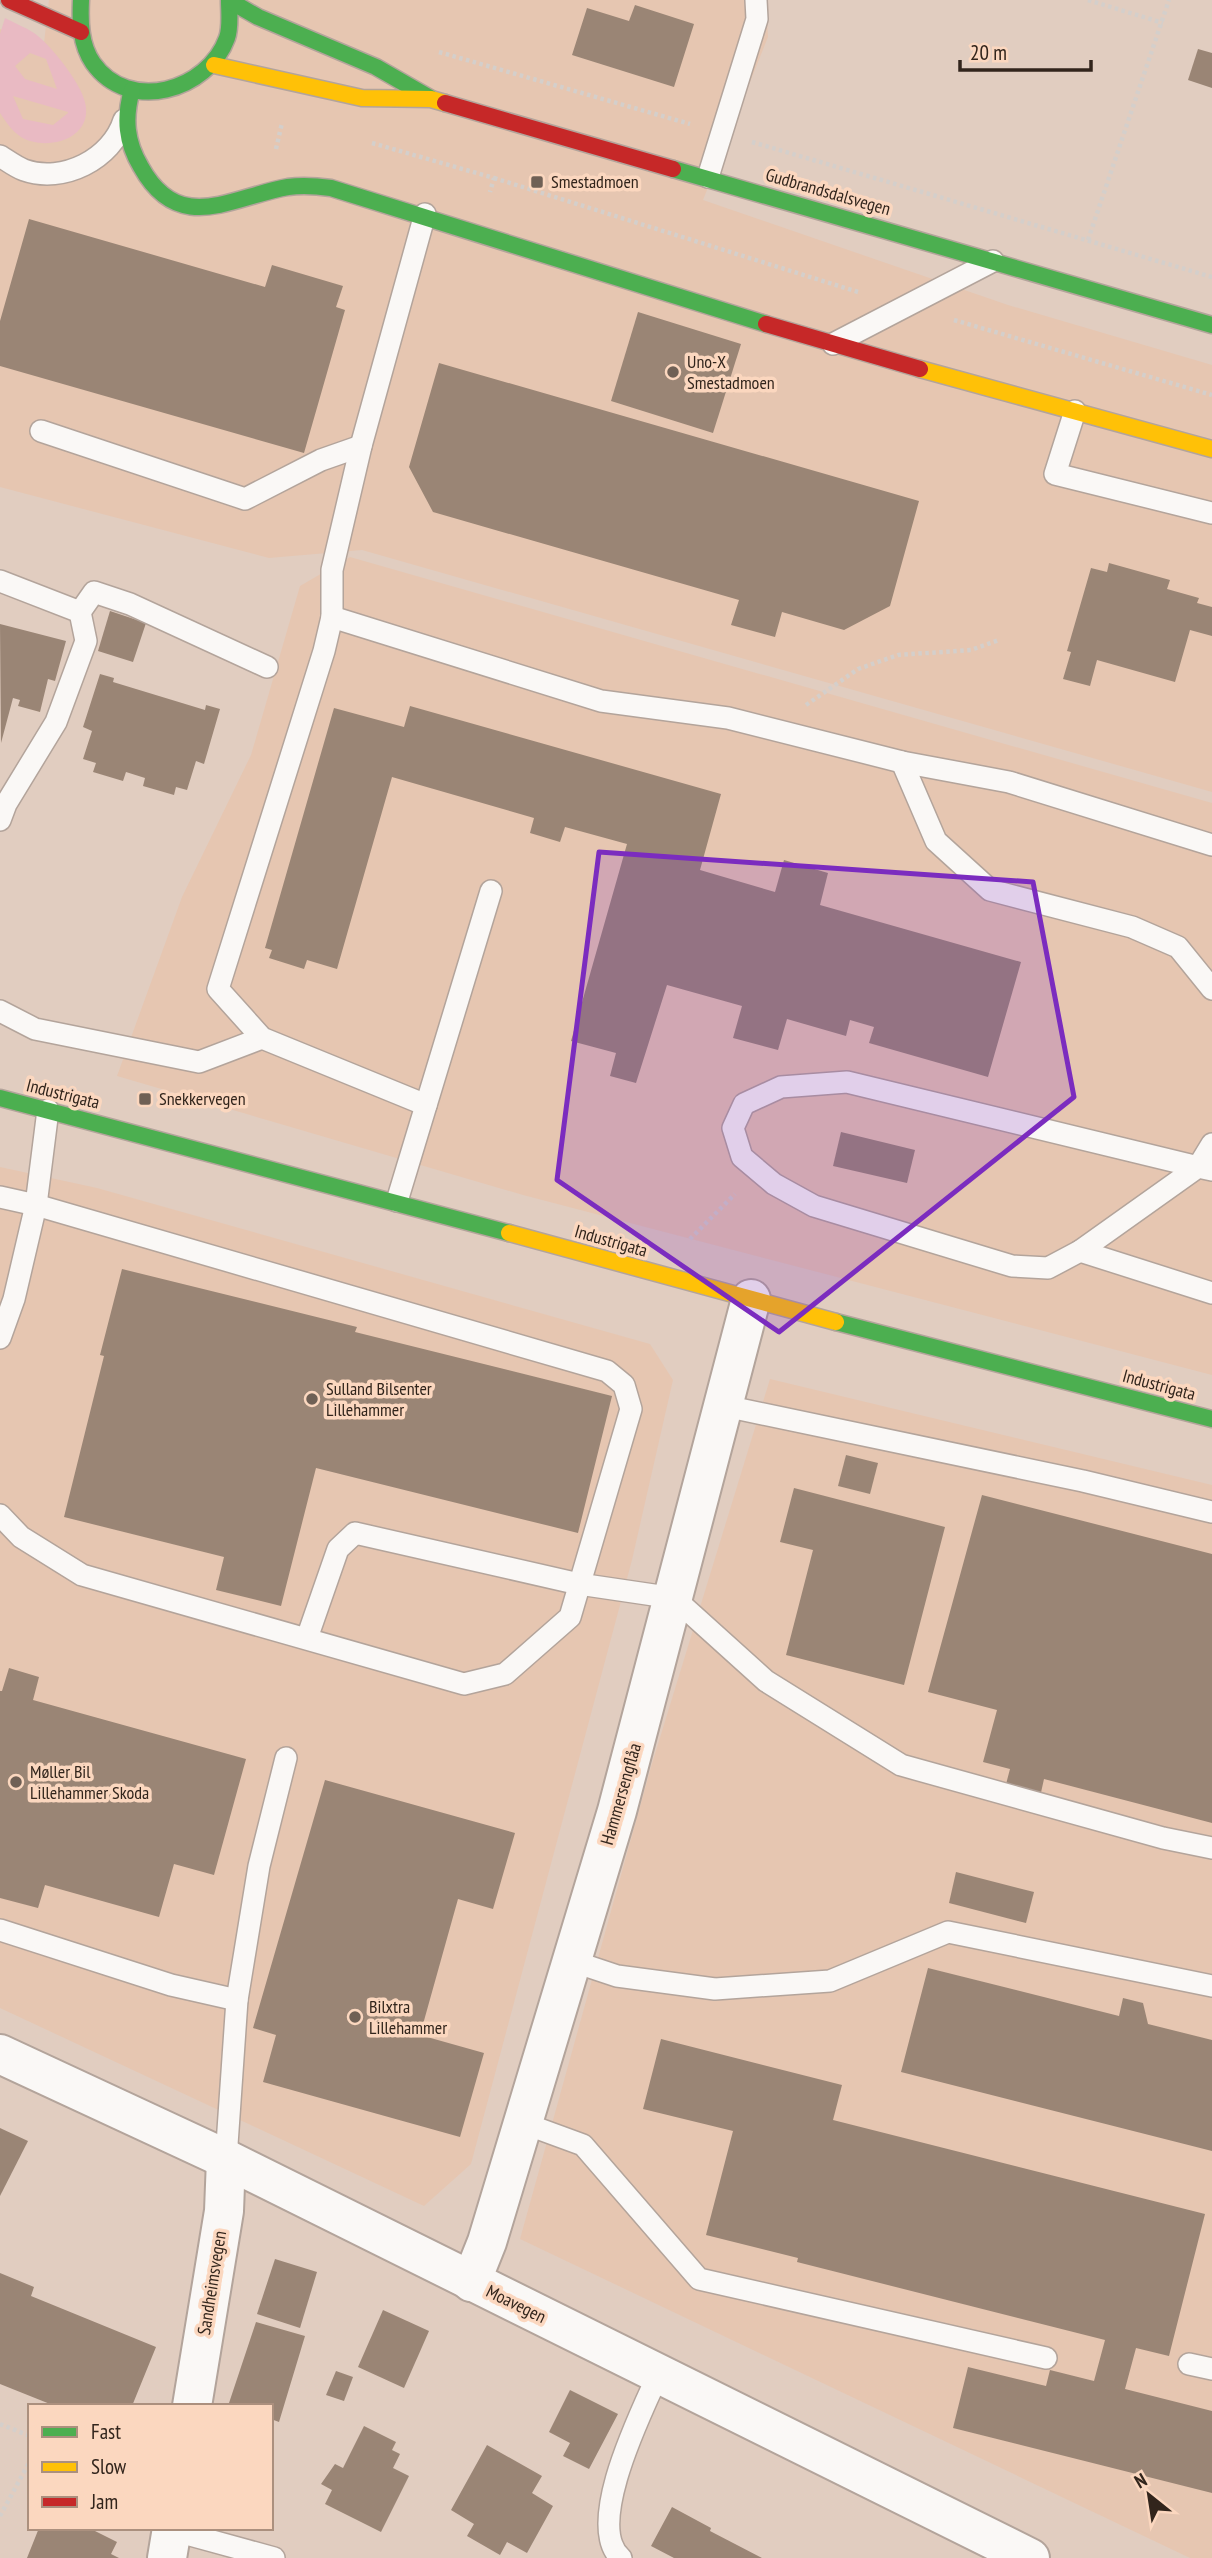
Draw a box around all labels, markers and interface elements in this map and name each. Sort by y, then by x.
scale bar [960,28,1091,72]
text: 20 m [970,39,1007,66]
street label: Gudbrandsdalsvegen [763,163,893,220]
place label: Smestadmoen [551,170,639,193]
marker: Smestadmoen [529,174,545,190]
place label: Uno-X Smestadmoen [687,350,775,394]
marker: Uno-X Smestadmoen [665,364,681,380]
street label: Industrigata [24,1073,102,1114]
place label: Snekkervegen [159,1087,246,1110]
marker: Snekkervegen [137,1091,153,1107]
street label: Industrigata [572,1219,650,1262]
street label: Industrigata [1120,1364,1198,1405]
place label: Sulland Bilsenter Lillehammer [326,1377,432,1421]
marker: Sulland Bilsenter Lillehammer [304,1391,320,1407]
street label: Hammersengflåa [595,1740,646,1847]
place label: Møller Bil Lillehammer Skoda [30,1760,149,1804]
marker: Møller Bil Lillehammer Skoda [8,1774,24,1790]
place label: Bilxtra Lillehammer [369,1995,447,2039]
marker: Bilxtra Lillehammer [347,2009,363,2025]
street label: Sandheimsvegen [192,2229,231,2337]
street label: Moavegen [482,2279,550,2328]
legend [28,2404,273,2530]
text: Fast [91,2418,121,2445]
text: Slow [91,2453,127,2480]
north arrow [1114,2460,1184,2530]
text: N [1130,2467,1151,2493]
text: Jam [90,2488,118,2515]

